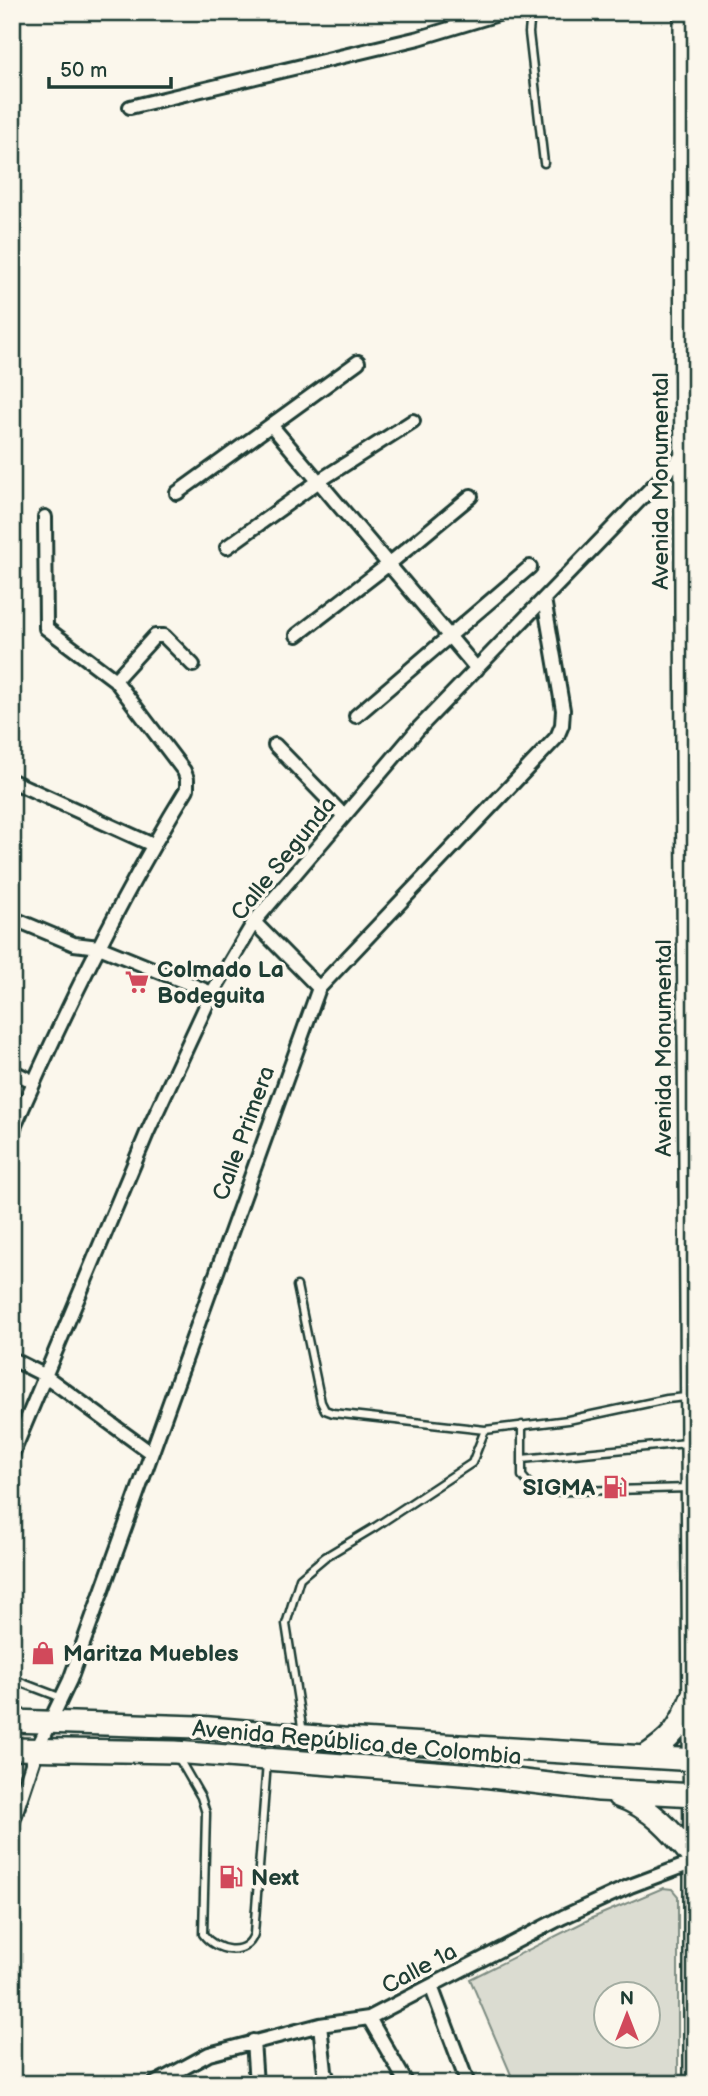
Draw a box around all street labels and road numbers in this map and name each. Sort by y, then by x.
street label: Avenida Monumental [647,372,675,590]
street label: Calle Segunda [225,791,342,926]
street label: Avenida Monumental [650,939,678,1157]
street label: Calle Primera [207,1062,281,1204]
street label: Avenida República de Colombia [191,1715,523,1771]
street label: Calle 1a [377,1937,462,2000]

